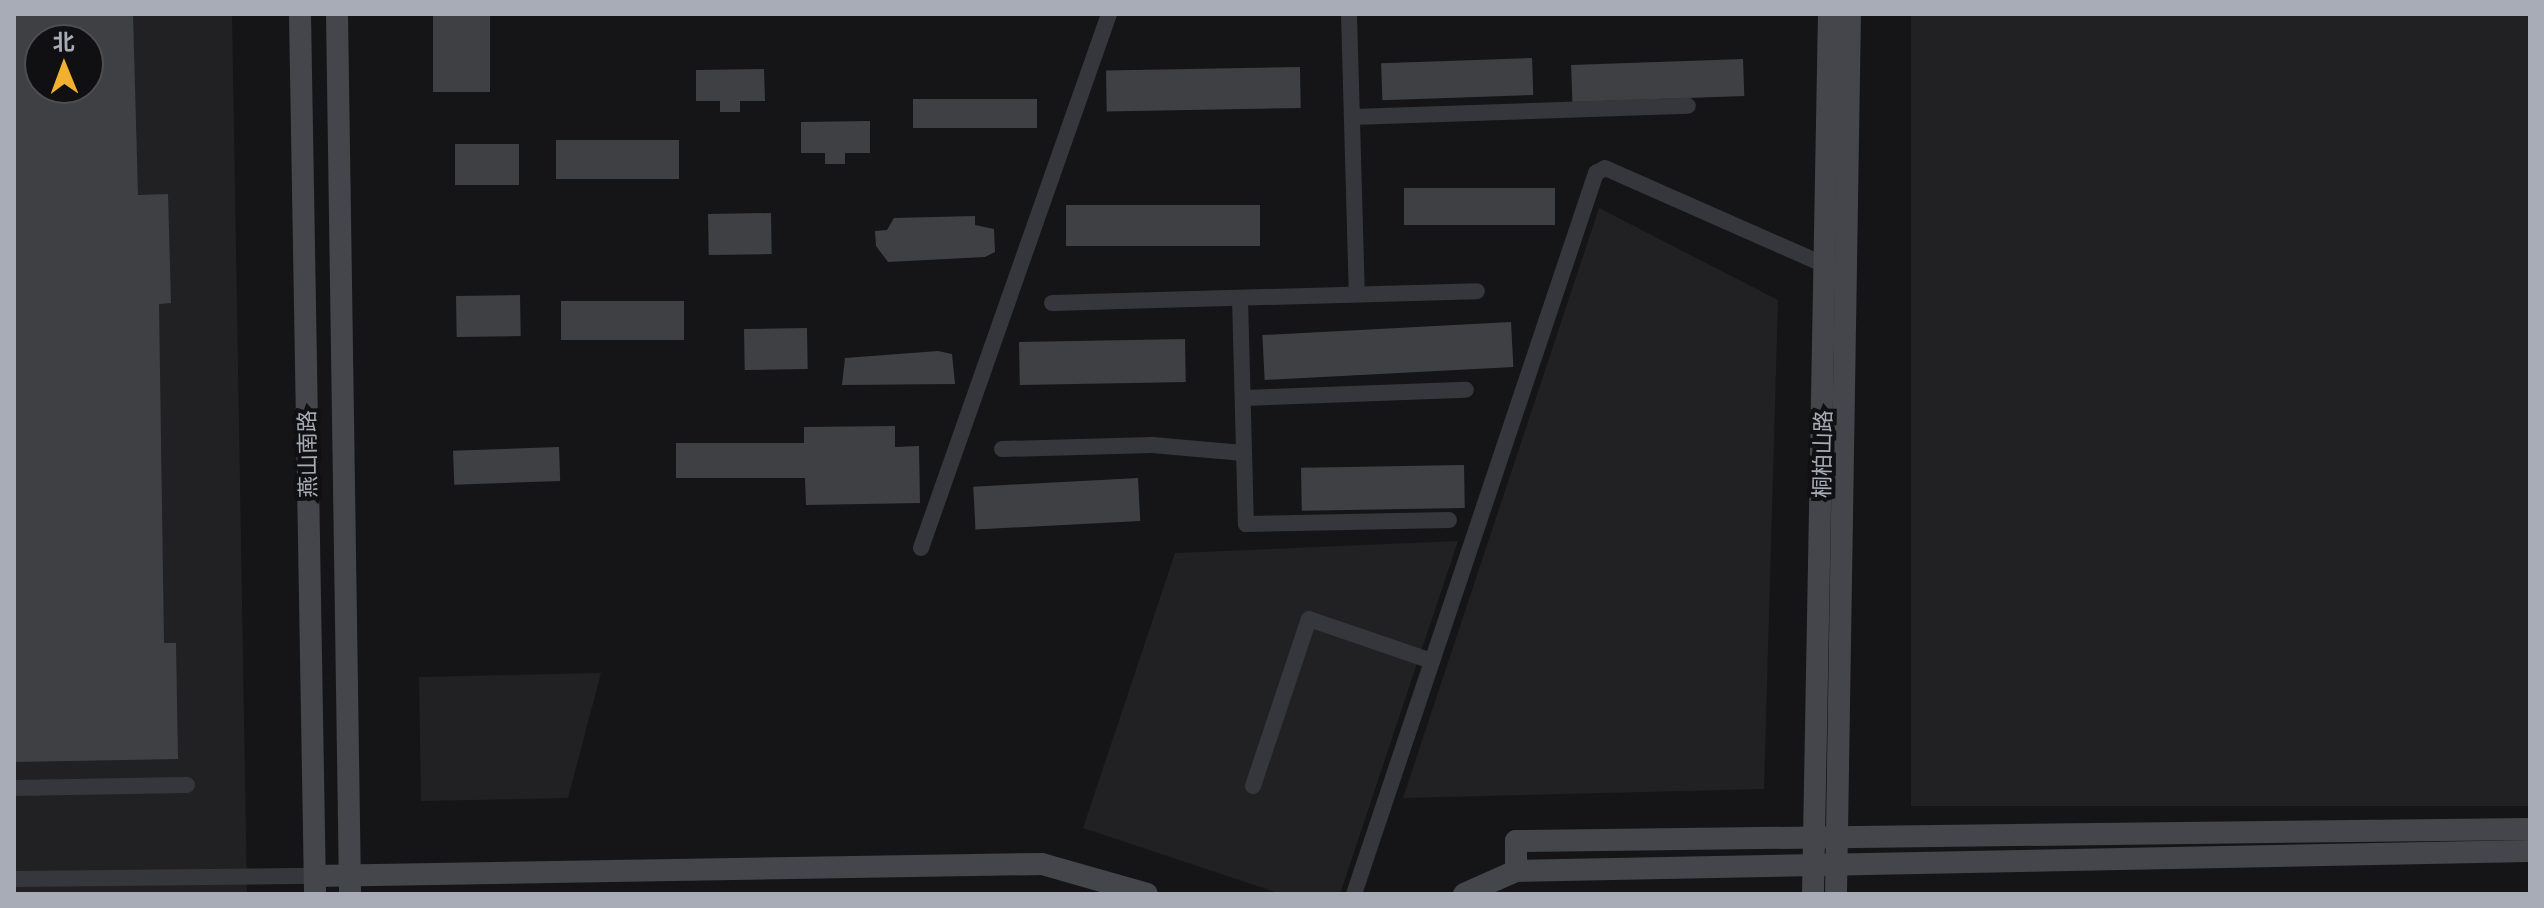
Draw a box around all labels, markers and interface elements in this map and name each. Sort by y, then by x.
north arrow [24,24,104,104]
text: 北 [52,29,75,55]
street label: 燕山南路 [294,410,322,498]
street label: 桐柏山路 [1809,410,1837,498]

